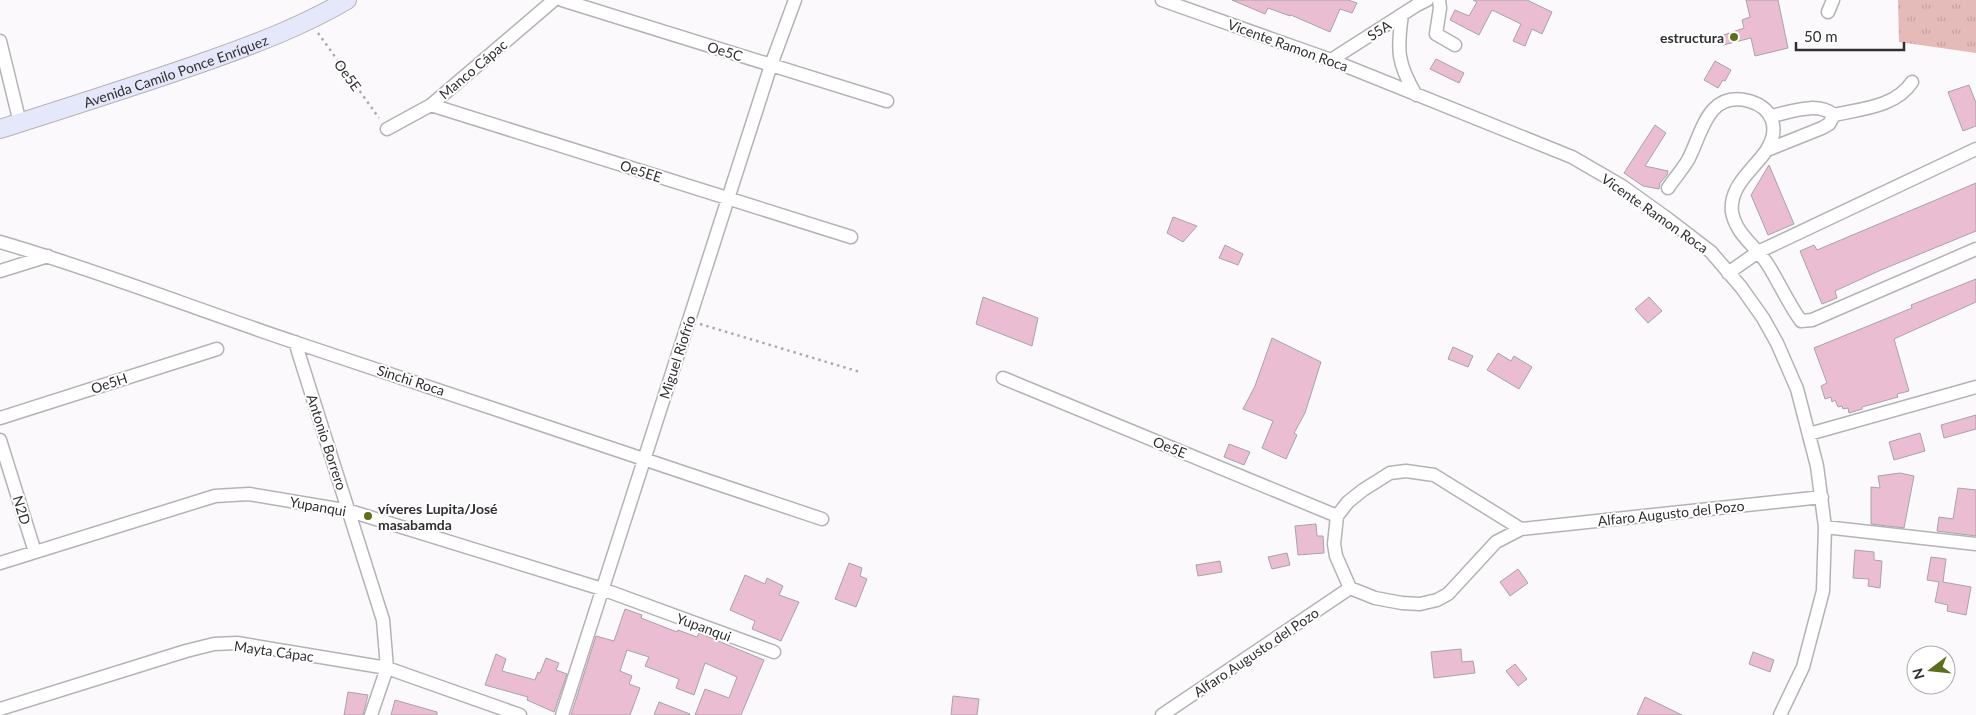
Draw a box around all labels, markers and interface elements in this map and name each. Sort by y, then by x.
street label: Vicente Ramon Roca [1225,15,1351,75]
street label: S5A [1364,16,1395,44]
scale bar [1796,20,1904,52]
text: 50 m [1804,27,1838,45]
place label: estructura [1660,29,1724,46]
street label: Avenida Camilo Ponce Enríquez [81,31,270,110]
marker: estructura [1728,31,1740,43]
street label: Manco Cápac [436,35,511,102]
street label: Oe5C [705,38,745,65]
street label: Oe5E [331,56,365,94]
street label: Oe5EE [618,156,664,186]
street label: Vicente Ramon Roca [1598,170,1712,256]
street label: Miguel Riofrío [656,313,699,401]
street label: Sinchi Roca [375,361,447,399]
street label: Oe5H [89,369,129,397]
street label: Antonio Borrero [304,392,351,492]
street label: Oe5E [1151,433,1189,461]
street label: N2D [10,493,34,527]
street label: Yupanqui [288,493,348,519]
street label: Alfaro Augusto del Pozo [1597,497,1745,529]
place label: víveres Lupita/José masabamda [378,500,498,533]
marker: víveres Lupita/José masabamda [362,510,374,522]
street label: Alfaro Augusto del Pozo [1190,604,1322,700]
street label: Yupanqui [674,609,734,645]
street label: Mayta Cápac [233,637,315,665]
north arrow [1906,645,1956,695]
text: N [1908,666,1928,681]

